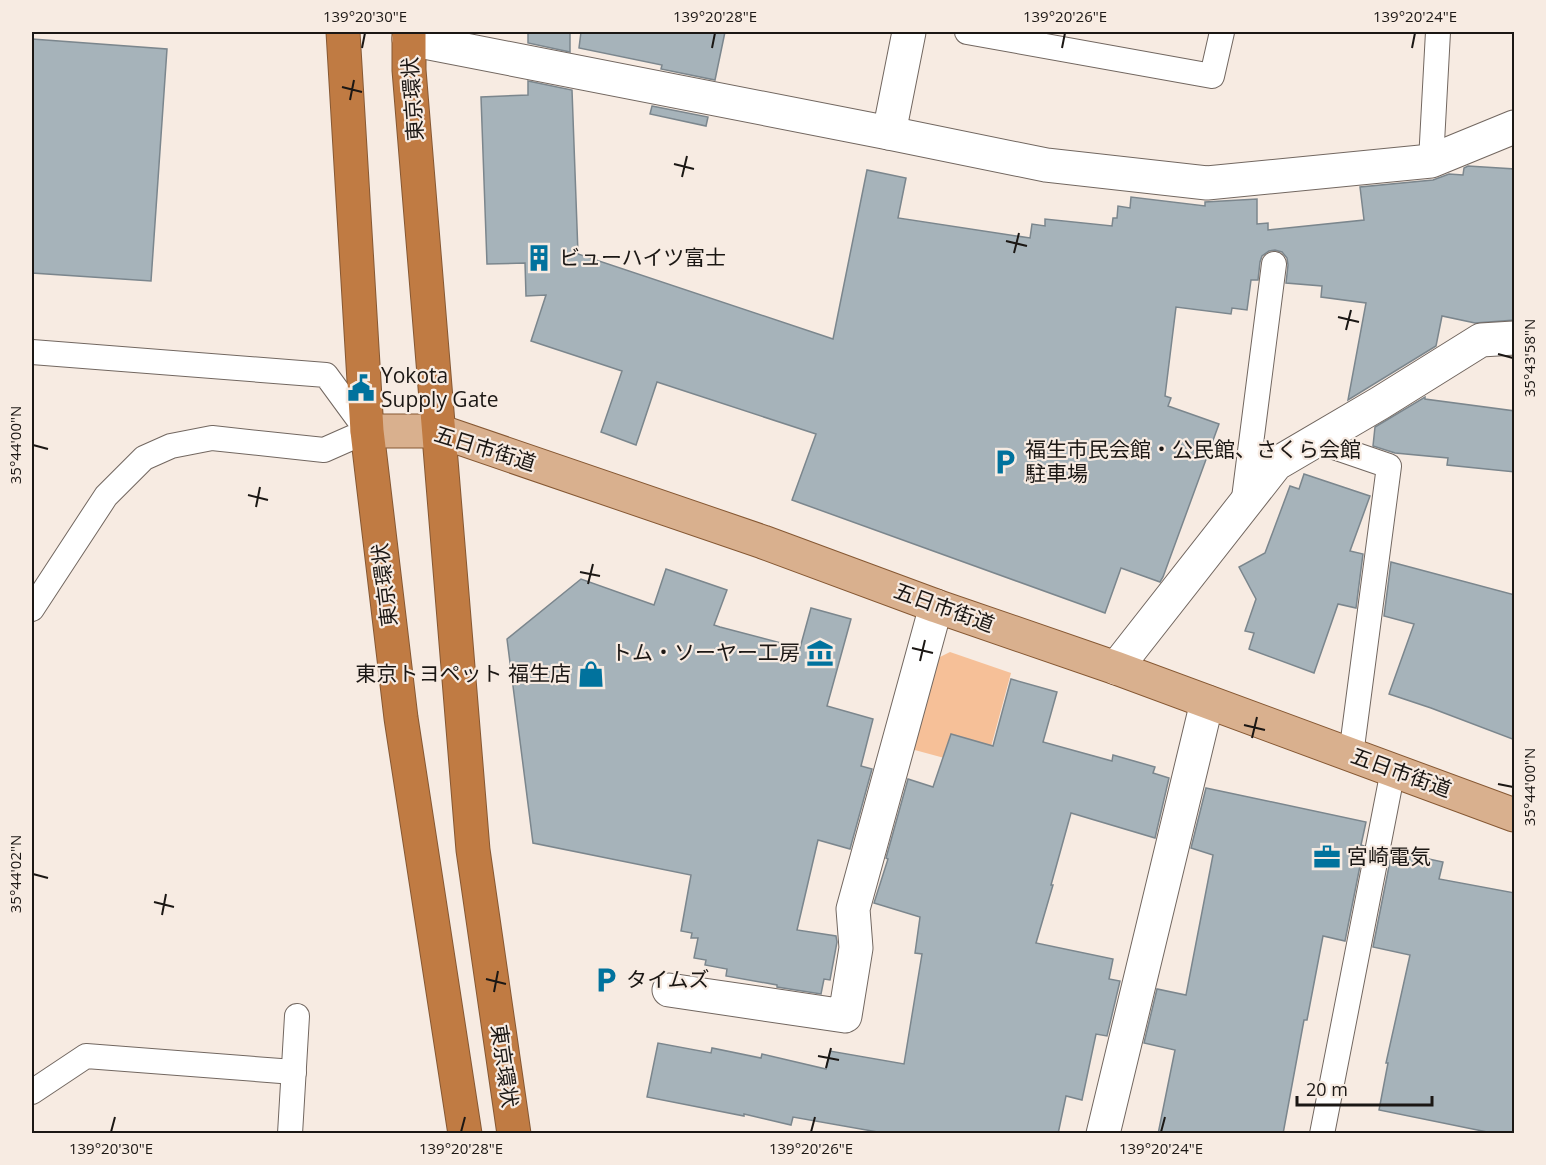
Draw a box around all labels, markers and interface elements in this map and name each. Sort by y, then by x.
text: 139°20'30"E [323,6,407,26]
text: 139°20'28"E [673,6,757,26]
text: 139°20'26"E [1023,6,1107,26]
text: 139°20'24"E [1373,6,1457,26]
street label: 東京環状 [395,56,429,142]
building icon: ビューハイツ富士 [524,243,554,273]
place label: ビューハイツ富士 [559,243,726,271]
text: 35°43'58"N [1519,319,1539,397]
place label: Yokota Supply Gate [381,361,499,413]
public building icon: Yokota Supply Gate [346,373,376,403]
text: 35°44'00"N [5,406,25,484]
street label: 五日市街道 [431,419,540,477]
place label: 福生市民会館・公民館、さくら会館 駐車場 [1025,435,1361,487]
parking icon: 福生市民会館・公民館、さくら会館 駐車場 [990,447,1020,477]
street label: 東京環状 [365,542,403,629]
street label: 五日市街道 [890,576,998,638]
place label: トム・ソーヤー工房 [611,638,800,666]
museum icon: トム・ソーヤー工房 [805,638,835,668]
place label: 東京トヨペット 福生店 [356,659,571,687]
shop icon: 東京トヨペット 福生店 [576,659,606,689]
street label: 五日市街道 [1347,741,1455,803]
text: 35°44'00"N [1519,748,1539,826]
text: 35°44'02"N [5,835,25,913]
office icon: 宮崎電気 [1312,842,1342,872]
place label: 宮崎電気 [1347,842,1431,870]
parking icon: タイムズ [591,965,621,995]
place label: タイムズ [626,965,710,993]
street label: 東京環状 [485,1022,525,1109]
scale bar [1297,1069,1432,1107]
text: 20 m [1306,1077,1348,1101]
text: 139°20'30"E [69,1138,153,1158]
text: 139°20'28"E [419,1138,503,1158]
text: 139°20'26"E [769,1138,853,1158]
text: 139°20'24"E [1119,1138,1203,1158]

